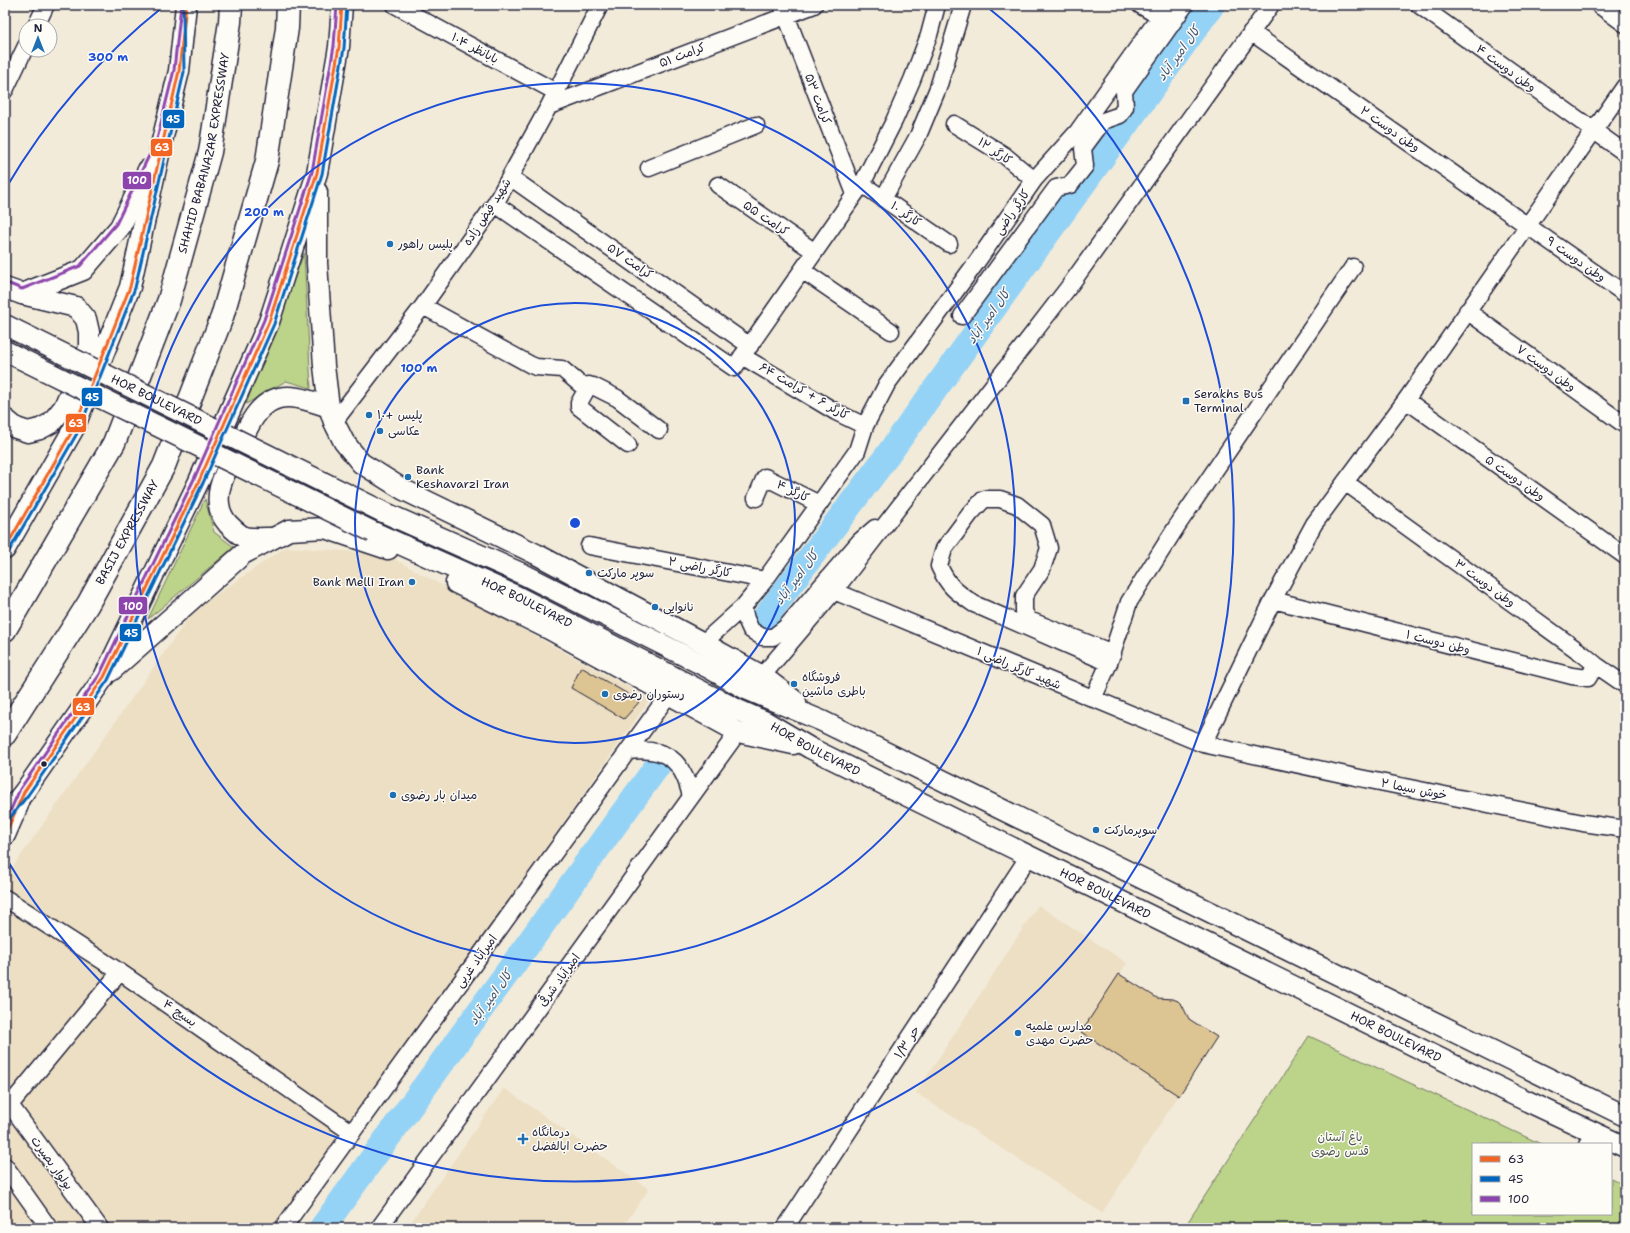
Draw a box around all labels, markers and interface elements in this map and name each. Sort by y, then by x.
north arrow [18,18,58,58]
text: N [34,21,43,36]
water label: کال امیر آباد [1153,21,1205,84]
street label: بابانظر ۱۰۴ [449,29,501,67]
street label: کرامت ۵۱ [657,39,707,71]
street label: وطن دوست ۴ [1473,41,1539,95]
text: 300 m [88,49,128,65]
street label: SHAHID BABANAZAR EXPRESSWAY [174,51,233,255]
street label: کرامت ۵۳ [801,71,835,127]
street label: وطن دوست ۲ [1357,103,1423,155]
line badge: 45 [162,109,185,129]
text: 45 [166,112,180,127]
street label: کارگر ۱۲ [975,134,1015,168]
line badge: 63 [150,138,173,157]
text: 63 [154,140,170,155]
line badge: 100 [122,171,152,190]
text: 100 [127,173,147,188]
street label: شهید فیض زاده [459,175,515,249]
street label: کارگر راضی [991,186,1033,238]
street label: کرامت ۵۵ [740,197,792,239]
street label: کارگر ۱۰ [888,198,924,230]
text: 200 m [244,204,284,220]
street label: وطن دوست ۹ [1543,233,1609,285]
place label: پلیس راهور [397,236,453,252]
marker: پلیس راهور [385,239,395,249]
street label: کرامت ۵۷ [604,239,656,283]
water label: کال امیر آباد [963,284,1015,347]
street label: وطن دوست ۷ [1513,341,1579,395]
street label: کارگر ۶ + کرامت ۶۴ [756,359,852,423]
text: 100 m [401,360,438,376]
street label: HOR BOULEVARD [108,371,205,429]
place label: Serakhs Bus Terminal [1194,386,1263,416]
line badge: 45 [81,387,103,407]
text: 45 [85,390,99,405]
marker: Serakhs Bus Terminal [1181,396,1191,406]
place label: پلیس +۱۰ [377,407,422,423]
marker: پلیس +۱۰ [364,410,374,420]
line badge: 63 [65,413,87,433]
text: 63 [68,416,84,431]
place label: عکاسی [388,423,420,439]
marker: عکاسی [375,426,385,436]
street label: وطن دوست ۵ [1482,451,1548,505]
place label: Bank Keshavarzi Iran [416,462,509,492]
marker: Bank Keshavarzi Iran [403,472,413,482]
street label: BASIJ EXPRESSWAY [92,476,163,588]
street label: کارگر ۴ [774,476,812,506]
centre of rings [568,516,582,530]
water label: کال امیر آباد [770,545,824,608]
street label: کارگر راضی ۲ [667,553,733,581]
street label: وطن دوست ۳ [1452,556,1518,610]
place label: سوپر مارکت [597,565,654,581]
marker: سوپر مارکت [584,568,594,578]
street label: HOR BOULEVARD [479,573,575,632]
place label: Bank Melli Iran [313,574,404,590]
marker: Bank Melli Iran [407,577,417,587]
line badge: 100 [118,596,148,615]
text: 100 [123,599,143,614]
place label: نانوایی [663,599,694,615]
marker: نانوایی [650,602,660,612]
line badge: 45 [119,623,142,642]
text: 45 [124,626,138,641]
street label: وطن دوست ۱ [1404,626,1472,658]
street label: شهید کارگر راضی ۱ [974,643,1064,693]
place label: فروشگاه باطری ماشین [802,669,866,699]
marker: فروشگاه باطری ماشین [789,679,799,689]
place label: رستوران رضوی [613,686,685,702]
marker: رستوران رضوی [600,689,610,699]
line badge: 63 [72,697,95,716]
text: 63 [75,700,91,715]
street label: HOR BOULEVARD [768,718,863,780]
unlabelled marker [39,759,49,769]
street label: خوش سیما ۲ [1380,775,1448,803]
place label: میدان بار رضوی [401,787,477,803]
marker: میدان بار رضوی [388,790,398,800]
place label: سوپرمارکت [1104,822,1157,838]
marker: سوپرمارکت [1091,825,1101,835]
street label: HOR BOULEVARD [1057,864,1154,923]
street label: امیرآباد غربی [451,931,501,991]
street label: امیرآباد شرقی [534,950,584,1010]
water label: کال امیر آباد [465,965,517,1028]
street label: بسیج ۴ [159,996,200,1031]
street label: HOR BOULEVARD [1348,1008,1444,1066]
place label: مدارس علمیه حضرت مهدی [1026,1018,1094,1048]
street label: حر ۱/۳ [891,1023,923,1061]
marker: مدارس علمیه حضرت مهدی [1013,1028,1023,1038]
place label: درمانگاه حضرت ابالفضل [532,1124,608,1154]
park label: باغ آستان قدس رضوی [1311,1129,1369,1159]
street label: بولوار بصیرت [27,1133,77,1193]
marker: درمانگاه حضرت ابالفضل [517,1133,529,1145]
legend [1472,1143,1612,1215]
text: 63 [1508,1151,1524,1167]
text: 45 [1508,1171,1523,1187]
text: 100 [1508,1191,1529,1207]

